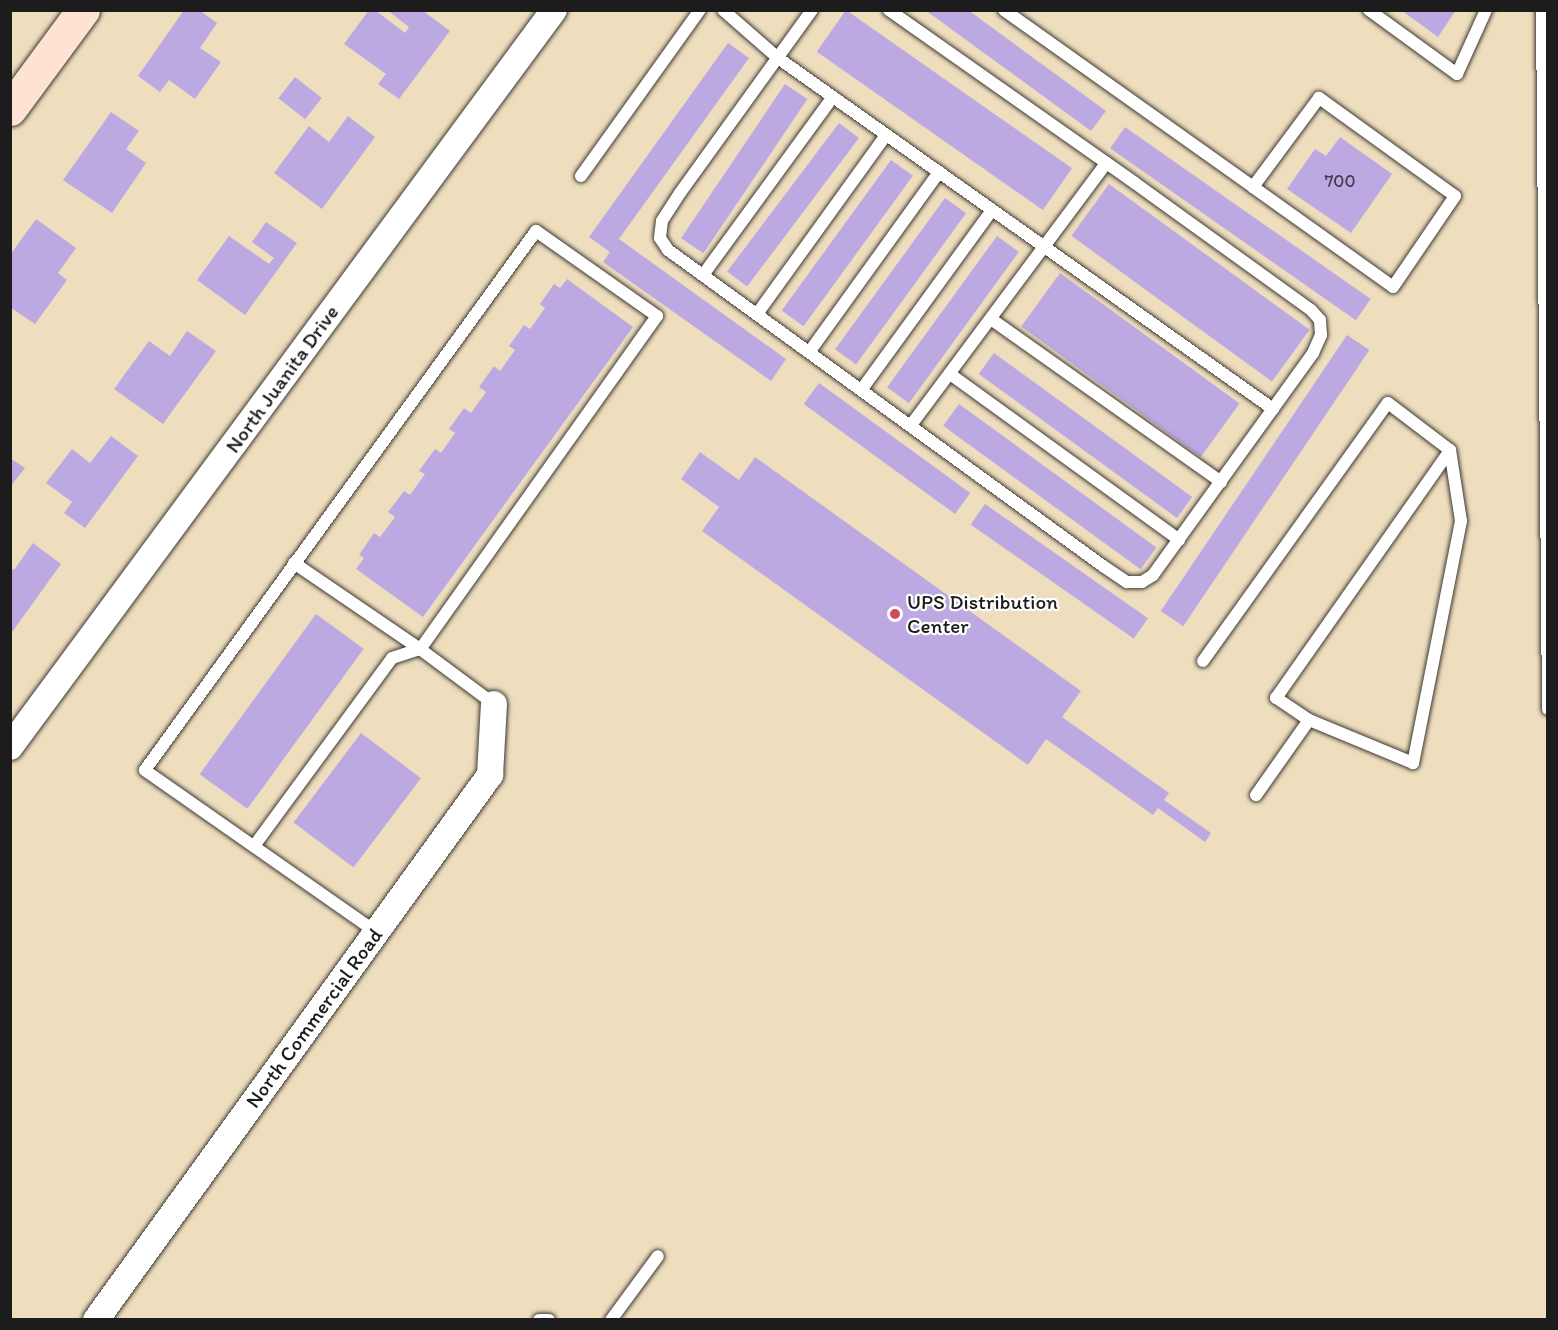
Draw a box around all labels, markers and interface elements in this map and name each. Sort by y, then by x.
house number: 700 [1324,170,1356,192]
street label: North Juanita Drive [220,300,344,458]
place label: UPS Distribution Center [907,589,1058,639]
marker: UPS Distribution Center [888,607,902,621]
street label: North Commercial Road [240,923,388,1113]

